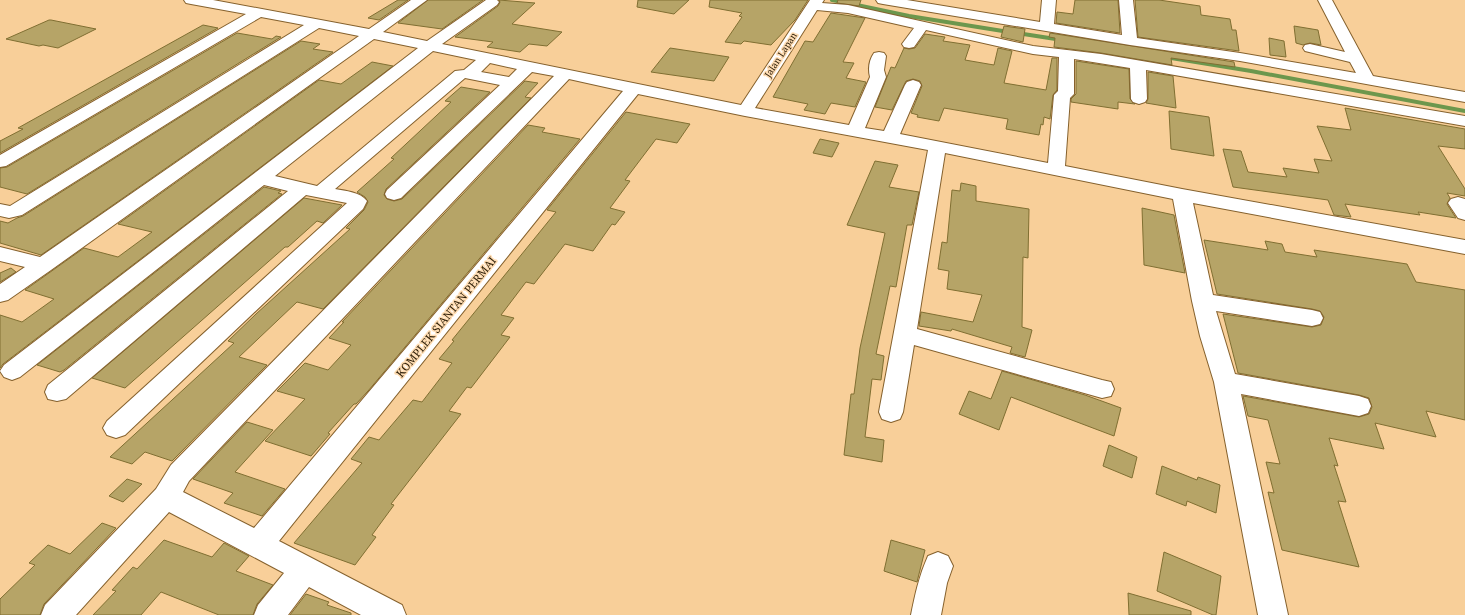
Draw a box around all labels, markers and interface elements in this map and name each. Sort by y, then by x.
street label: Jalan Lapan [761,29,800,81]
street label: KOMPLEK SIANTAN PERMAI [392,253,499,380]

